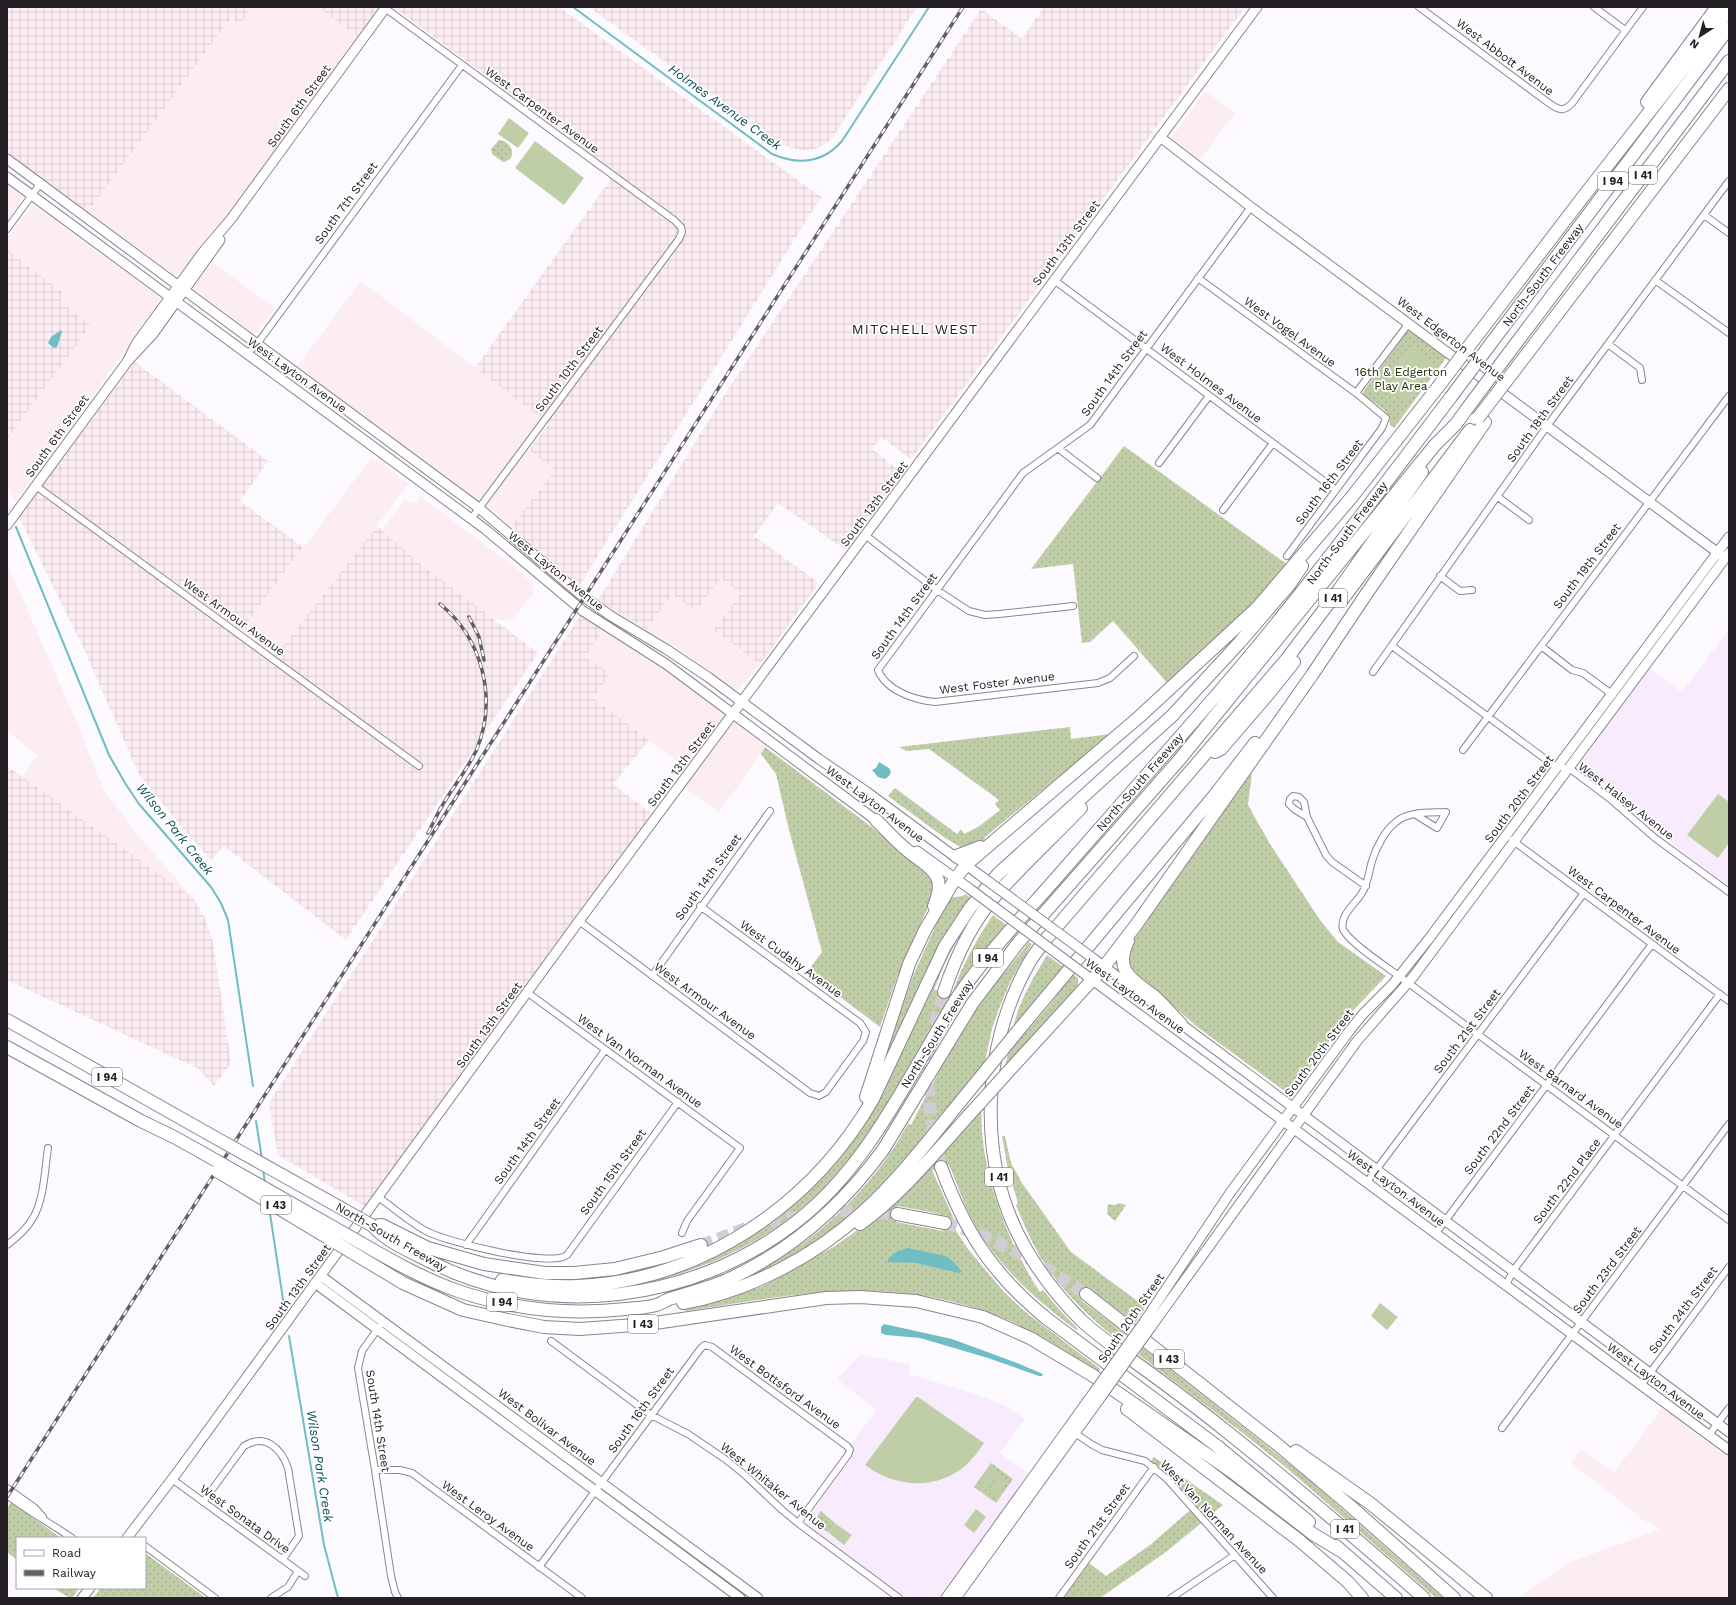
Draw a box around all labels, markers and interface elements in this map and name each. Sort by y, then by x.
street label: West Abbott Avenue [1453,16,1557,98]
north arrow [1680,16,1720,56]
text: N [1687,36,1702,51]
water label: Holmes Avenue Creek [666,61,785,154]
street label: South 6th Street [264,62,334,150]
street label: West Carpenter Avenue [482,64,602,156]
street label: South 7th Street [312,159,380,247]
road number: I 41 [1629,166,1657,184]
road number: I 94 [1598,172,1628,190]
street label: South 13th Street [1029,198,1103,288]
street label: North-South Freeway [1500,220,1587,329]
street label: West Vogel Avenue [1241,294,1339,370]
street label: West Edgerton Avenue [1394,294,1508,384]
district label: MITCHELL WEST [852,321,978,337]
street label: South 10th Street [532,323,606,415]
street label: South 14th Street [1078,327,1150,419]
street label: West Layton Avenue [245,334,349,416]
street label: West Holmes Avenue [1157,340,1265,426]
park label: 16th & Edgerton Play Area [1355,365,1447,393]
street label: South 18th Street [1504,373,1576,465]
street label: South 6th Street [22,392,92,480]
street label: South 16th Street [1292,437,1366,527]
street label: South 13th Street [837,459,911,549]
street label: North-South Freeway [1304,478,1391,587]
street label: South 19th Street [1550,521,1624,611]
street label: West Layton Avenue [505,528,607,614]
street label: South 14th Street [868,570,940,662]
street label: West Armour Avenue [180,575,288,659]
road number: I 41 [1319,589,1347,607]
street label: West Foster Avenue [938,669,1056,697]
street label: South 13th Street [644,719,718,809]
street label: North-South Freeway [1094,729,1187,834]
street label: South 20th Street [1482,752,1556,846]
street label: West Halsey Avenue [1575,759,1677,843]
street label: West Layton Avenue [823,763,927,845]
water label: Wilson Park Creek [133,780,217,879]
street label: South 14th Street [672,831,744,923]
street label: West Carpenter Avenue [1565,863,1683,957]
street label: West Cudahy Avenue [737,917,845,1001]
road number: I 94 [973,949,1003,967]
street label: West Layton Avenue [1083,955,1187,1037]
street label: West Armour Avenue [651,959,759,1043]
street label: North-South Freeway [898,976,977,1091]
street label: South 13th Street [453,979,525,1071]
street label: South 21st Street [1431,986,1503,1076]
street label: South 20th Street [1282,1006,1356,1100]
street label: West Van Norman Avenue [575,1011,705,1111]
street label: West Barnard Avenue [1516,1046,1626,1132]
road number: I 94 [92,1068,122,1086]
street label: South 22nd Street [1461,1083,1537,1177]
street label: South 14th Street [491,1095,563,1187]
street label: South 15th Street [577,1126,649,1218]
street label: South 22nd Place [1530,1135,1604,1226]
street label: West Layton Avenue [1344,1147,1448,1229]
road number: I 41 [985,1168,1013,1186]
road number: I 43 [261,1196,291,1214]
street label: North-South Freeway [333,1200,449,1275]
street label: South 23rd Street [1570,1224,1644,1316]
street label: South 13th Street [262,1241,334,1333]
street label: South 24th Street [1646,1264,1720,1356]
street label: South 20th Street [1095,1271,1167,1365]
road number: I 94 [487,1293,517,1311]
road number: I 43 [628,1315,658,1333]
street label: West Layton Avenue [1604,1340,1708,1422]
street label: West Bottsford Avenue [727,1342,843,1432]
road number: I 43 [1154,1350,1184,1368]
street label: South 16th Street [605,1364,677,1456]
street label: South 14th Street [363,1369,393,1473]
street label: West Bolivar Avenue [495,1386,599,1468]
water label: Wilson Park Creek [304,1409,336,1524]
street label: West Whitaker Avenue [718,1439,829,1533]
street label: West Van Norman Avenue [1157,1457,1271,1577]
street label: West Leroy Avenue [439,1478,537,1554]
street label: South 21st Street [1061,1481,1133,1571]
street label: West Sonata Drive [197,1482,293,1556]
road number: I 41 [1331,1520,1359,1538]
legend [16,1537,146,1589]
text: Road [52,1546,81,1560]
text: Railway [52,1566,97,1580]

